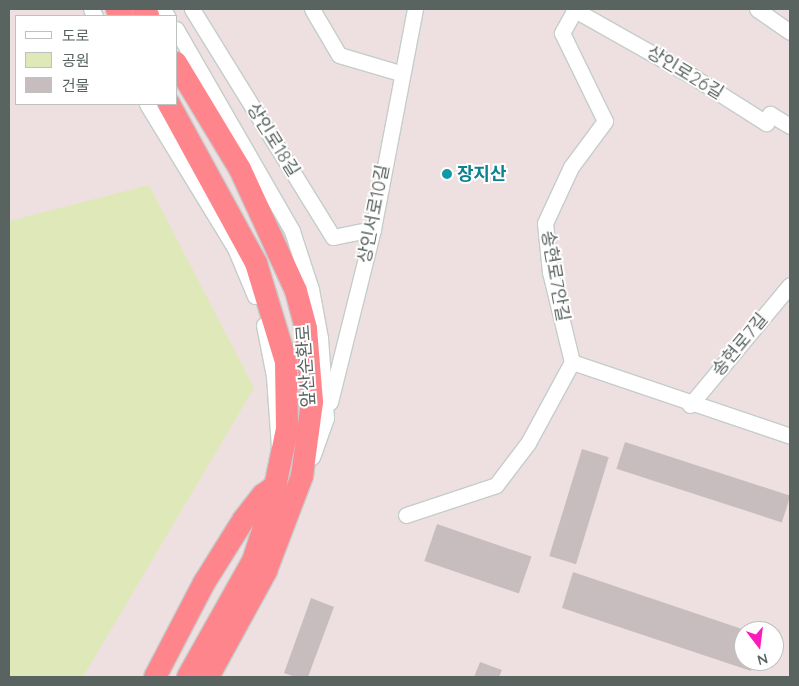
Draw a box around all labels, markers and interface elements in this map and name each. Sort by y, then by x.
legend [15,15,178,105]
text: 도로 [62,26,90,45]
street label: 상인로26길 [643,42,727,104]
text: 공원 [62,51,90,70]
text: 건물 [62,76,90,95]
street label: 상인로18길 [242,99,304,181]
street label: 상인서로10길 [354,163,394,265]
place label: 장지산 [457,163,507,185]
marker: 장지산 [441,168,453,180]
street label: 송현로7안길 [536,229,574,323]
street label: 송현로7길 [707,309,773,381]
street label: 앞산순환로 [292,324,320,408]
north arrow [734,621,784,671]
text: N [755,649,770,670]

